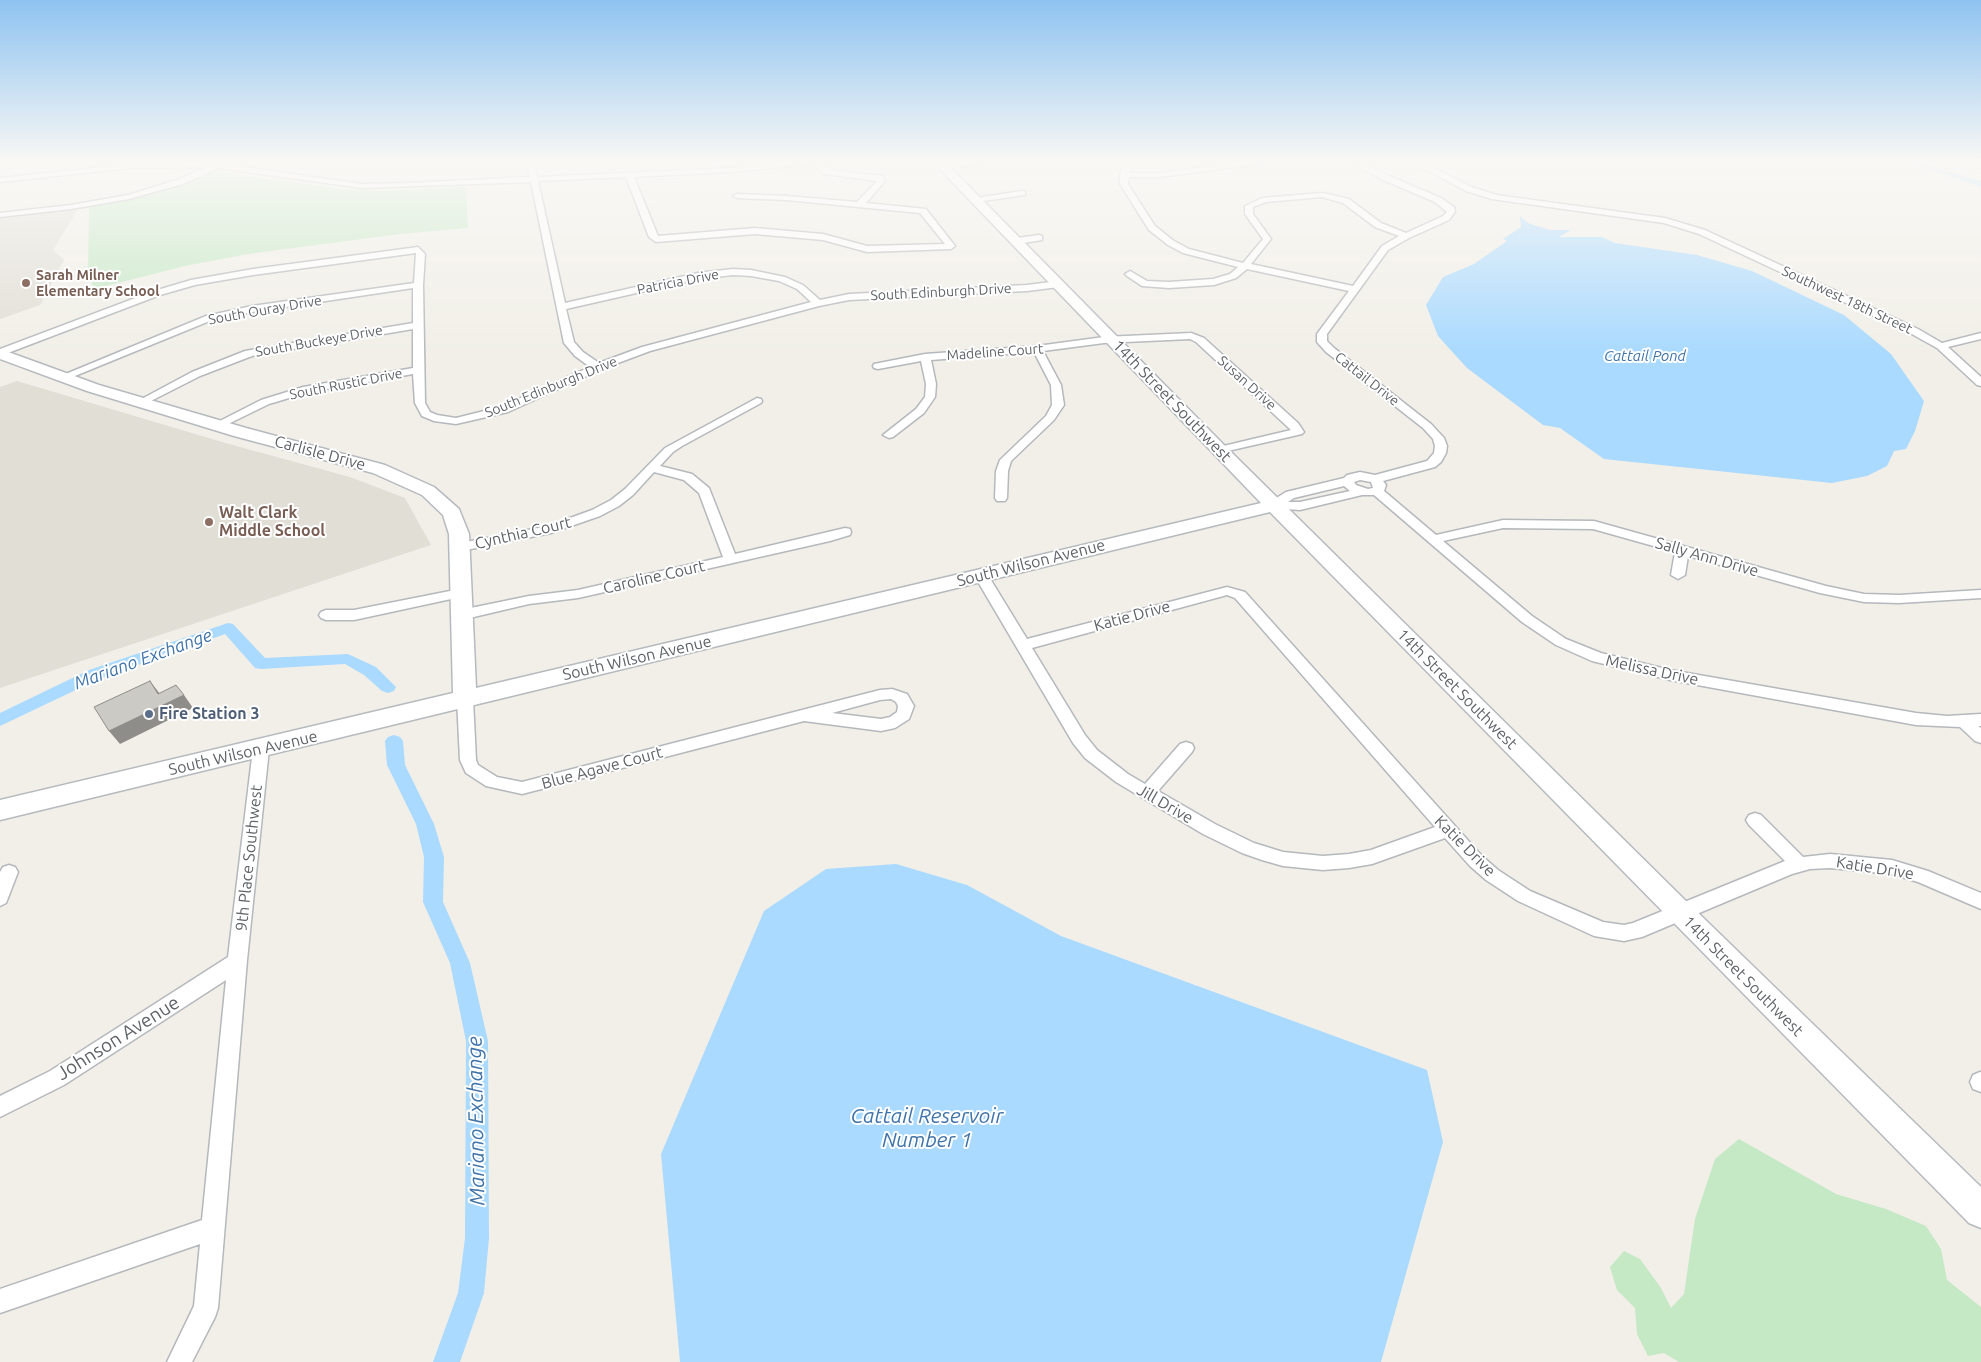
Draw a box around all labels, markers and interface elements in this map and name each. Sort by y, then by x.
street label: Southwest 18th Street [1779,262,1915,338]
street label: Patricia Drive [636,266,720,298]
place label: Sarah Milner Elementary School [36,267,159,300]
marker: Sarah Milner Elementary School [20,277,32,289]
street label: South Edinburgh Drive [870,280,1012,304]
street label: South Ouray Drive [207,292,323,328]
street label: South Buckeye Drive [254,322,384,360]
street label: 14th Street Southwest [1109,336,1235,466]
street label: Madeline Court [946,340,1044,364]
water label: Cattail Pond [1604,347,1686,365]
street label: Cattail Drive [1331,349,1403,409]
street label: Susan Drive [1214,352,1280,414]
street label: South Edinburgh Drive [482,353,620,421]
street label: South Rustic Drive [288,365,404,403]
street label: Carlisle Drive [272,432,368,474]
place label: Walt Clark Middle School [219,503,325,541]
street label: Cynthia Court [473,513,573,553]
marker: Walt Clark Middle School [203,516,215,528]
street label: Sally Ann Drive [1653,533,1761,581]
street label: South Wilson Avenue [955,535,1107,591]
street label: Caroline Court [601,556,707,598]
street label: Katie Drive [1092,597,1172,635]
water label: Mariano Exchange [71,624,215,694]
street label: 14th Street Southwest [1393,625,1521,753]
street label: South Wilson Avenue [561,632,713,684]
street label: Melissa Drive [1604,651,1700,689]
place label: Fire Station 3 [159,704,259,724]
marker: Fire Station 3 [143,708,155,720]
street label: South Wilson Avenue [167,727,319,779]
street label: Blue Agave Court [539,743,665,793]
street label: Jill Drive [1134,780,1196,828]
street label: 9th Place Southwest [232,784,266,932]
street label: Katie Drive [1430,811,1500,881]
street label: Katie Drive [1835,852,1915,884]
street label: 14th Street Southwest [1679,912,1807,1040]
street label: Johnson Avenue [52,991,184,1085]
water label: Mariano Exchange [462,1036,490,1206]
water label: Cattail Reservoir Number 1 [851,1103,1003,1153]

